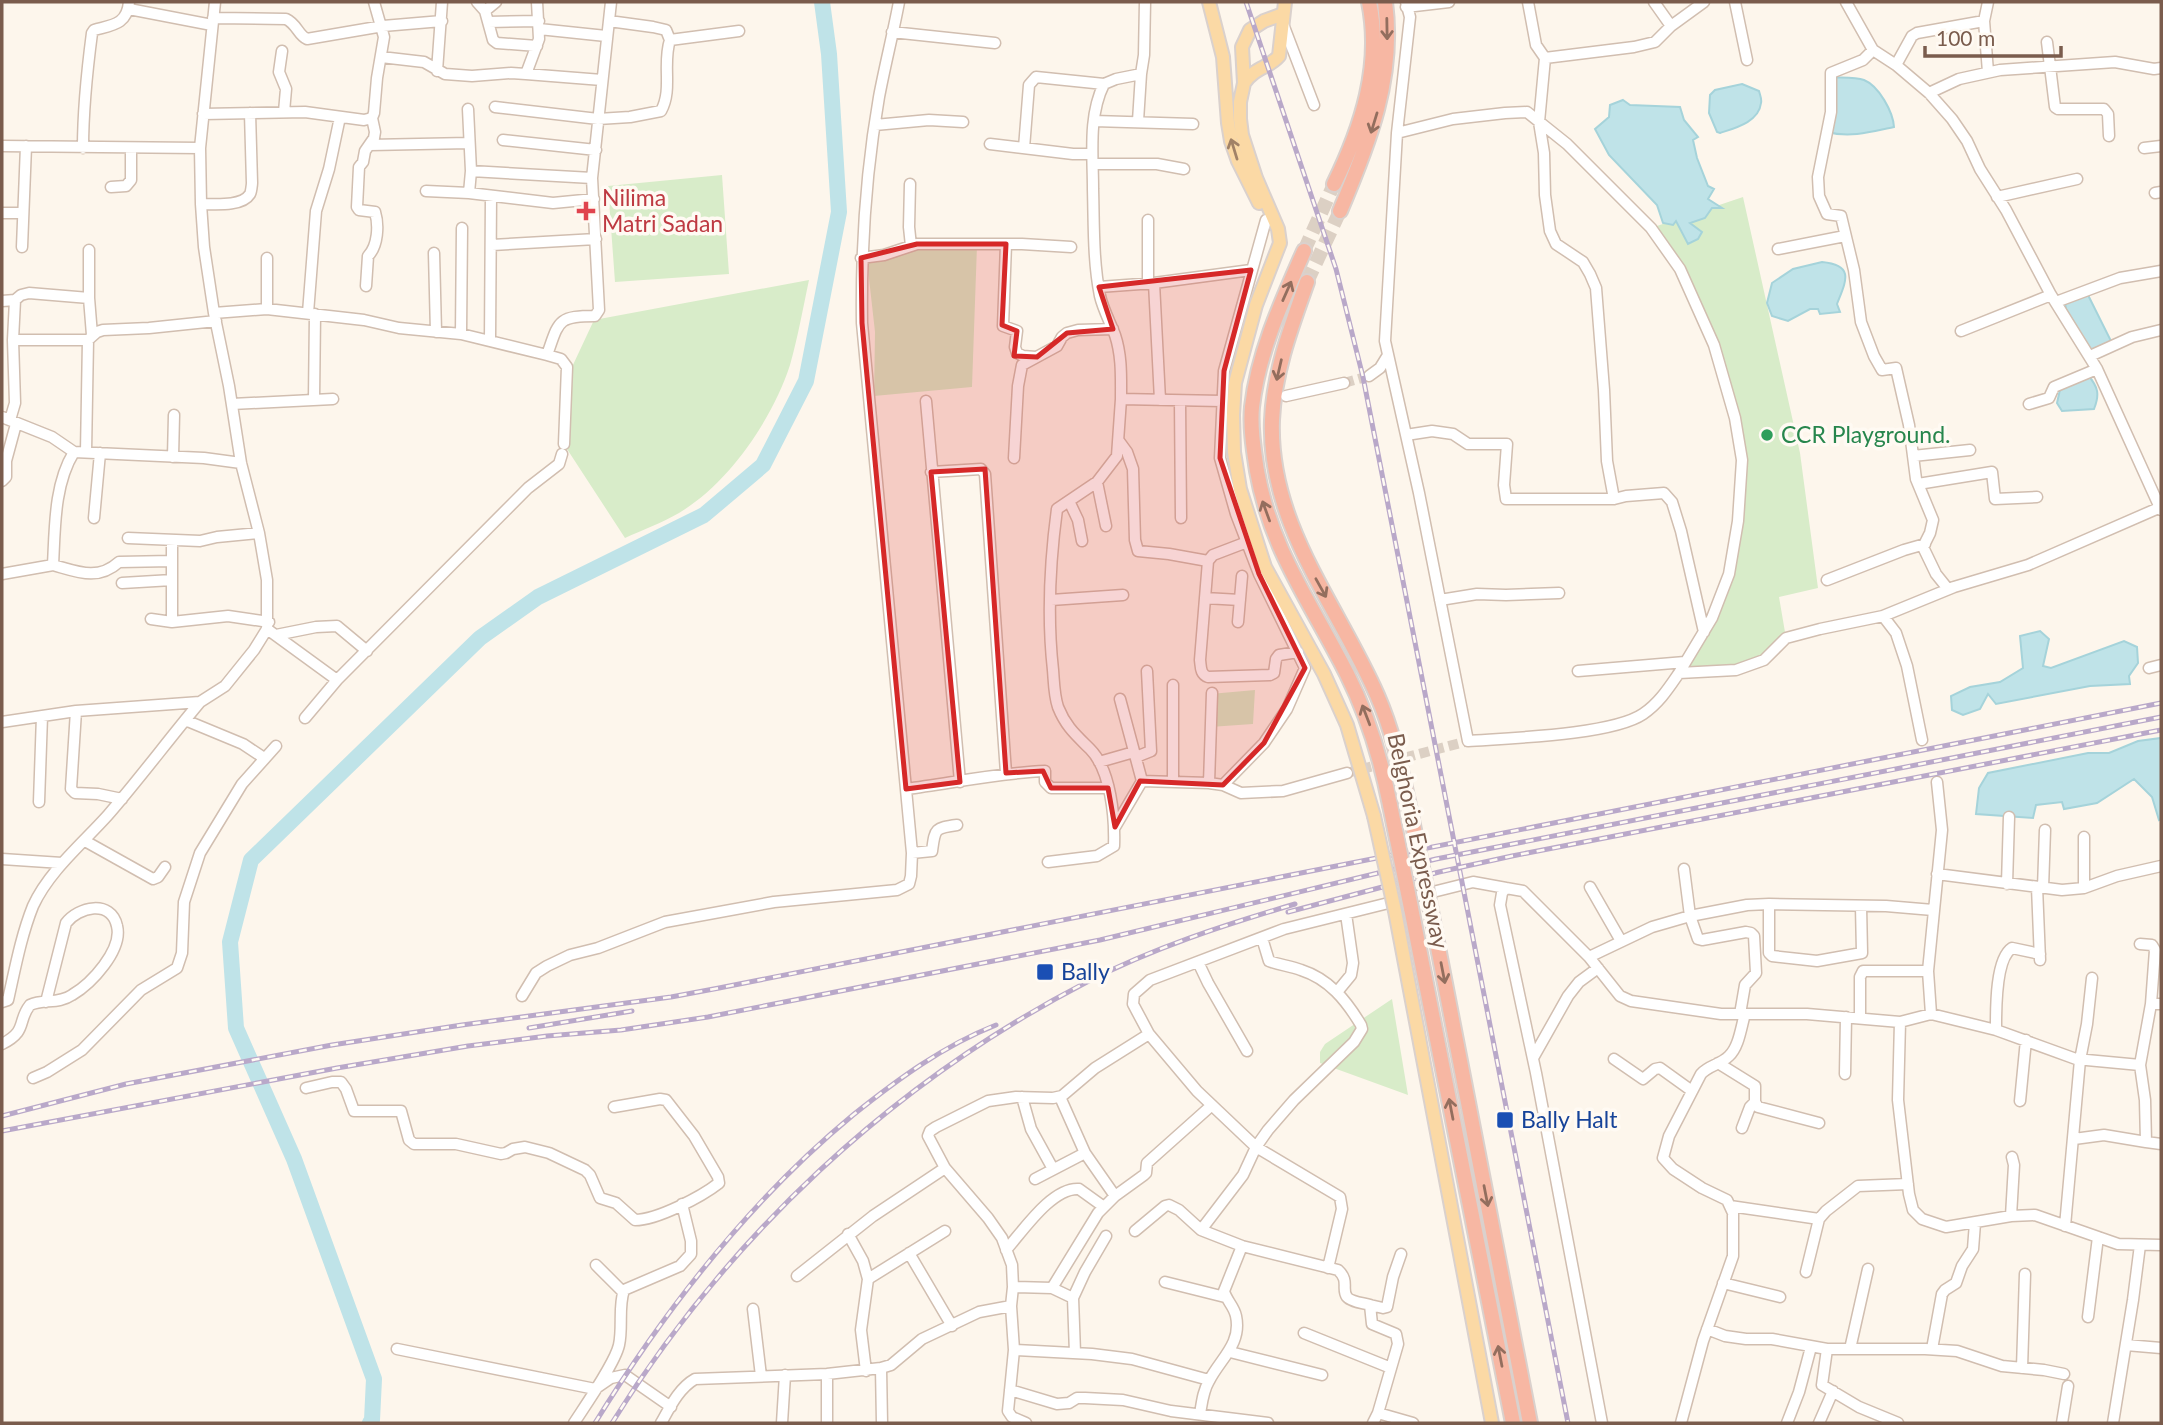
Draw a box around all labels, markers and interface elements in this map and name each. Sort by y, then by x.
scale bar [1925,14,2062,58]
one-way arrow [1380,17,1394,40]
text: 100 m [1936,25,1995,50]
one-way arrow [1367,112,1379,134]
one-way arrow [1227,138,1239,160]
place label: Nilima Matri Sadan [602,183,723,237]
marker: Nilima Matri Sadan [576,201,596,221]
one-way arrow [1281,281,1294,302]
one-way arrow [1272,358,1285,381]
place label: CCR Playground. [1781,420,1951,448]
marker: CCR Playground. [1759,427,1775,443]
one-way arrow [1259,501,1271,523]
one-way arrow [1314,577,1328,597]
one-way arrow [1358,705,1371,727]
street label: Belghoria Expressway [1382,730,1456,951]
place label: Bally [1061,957,1110,985]
one-way arrow [1436,961,1450,984]
marker: Bally [1035,962,1055,982]
one-way arrow [1444,1098,1458,1121]
place label: Bally Halt [1521,1105,1618,1133]
marker: Bally Halt [1495,1110,1515,1130]
one-way arrow [1480,1184,1494,1207]
one-way arrow [1493,1345,1507,1368]

